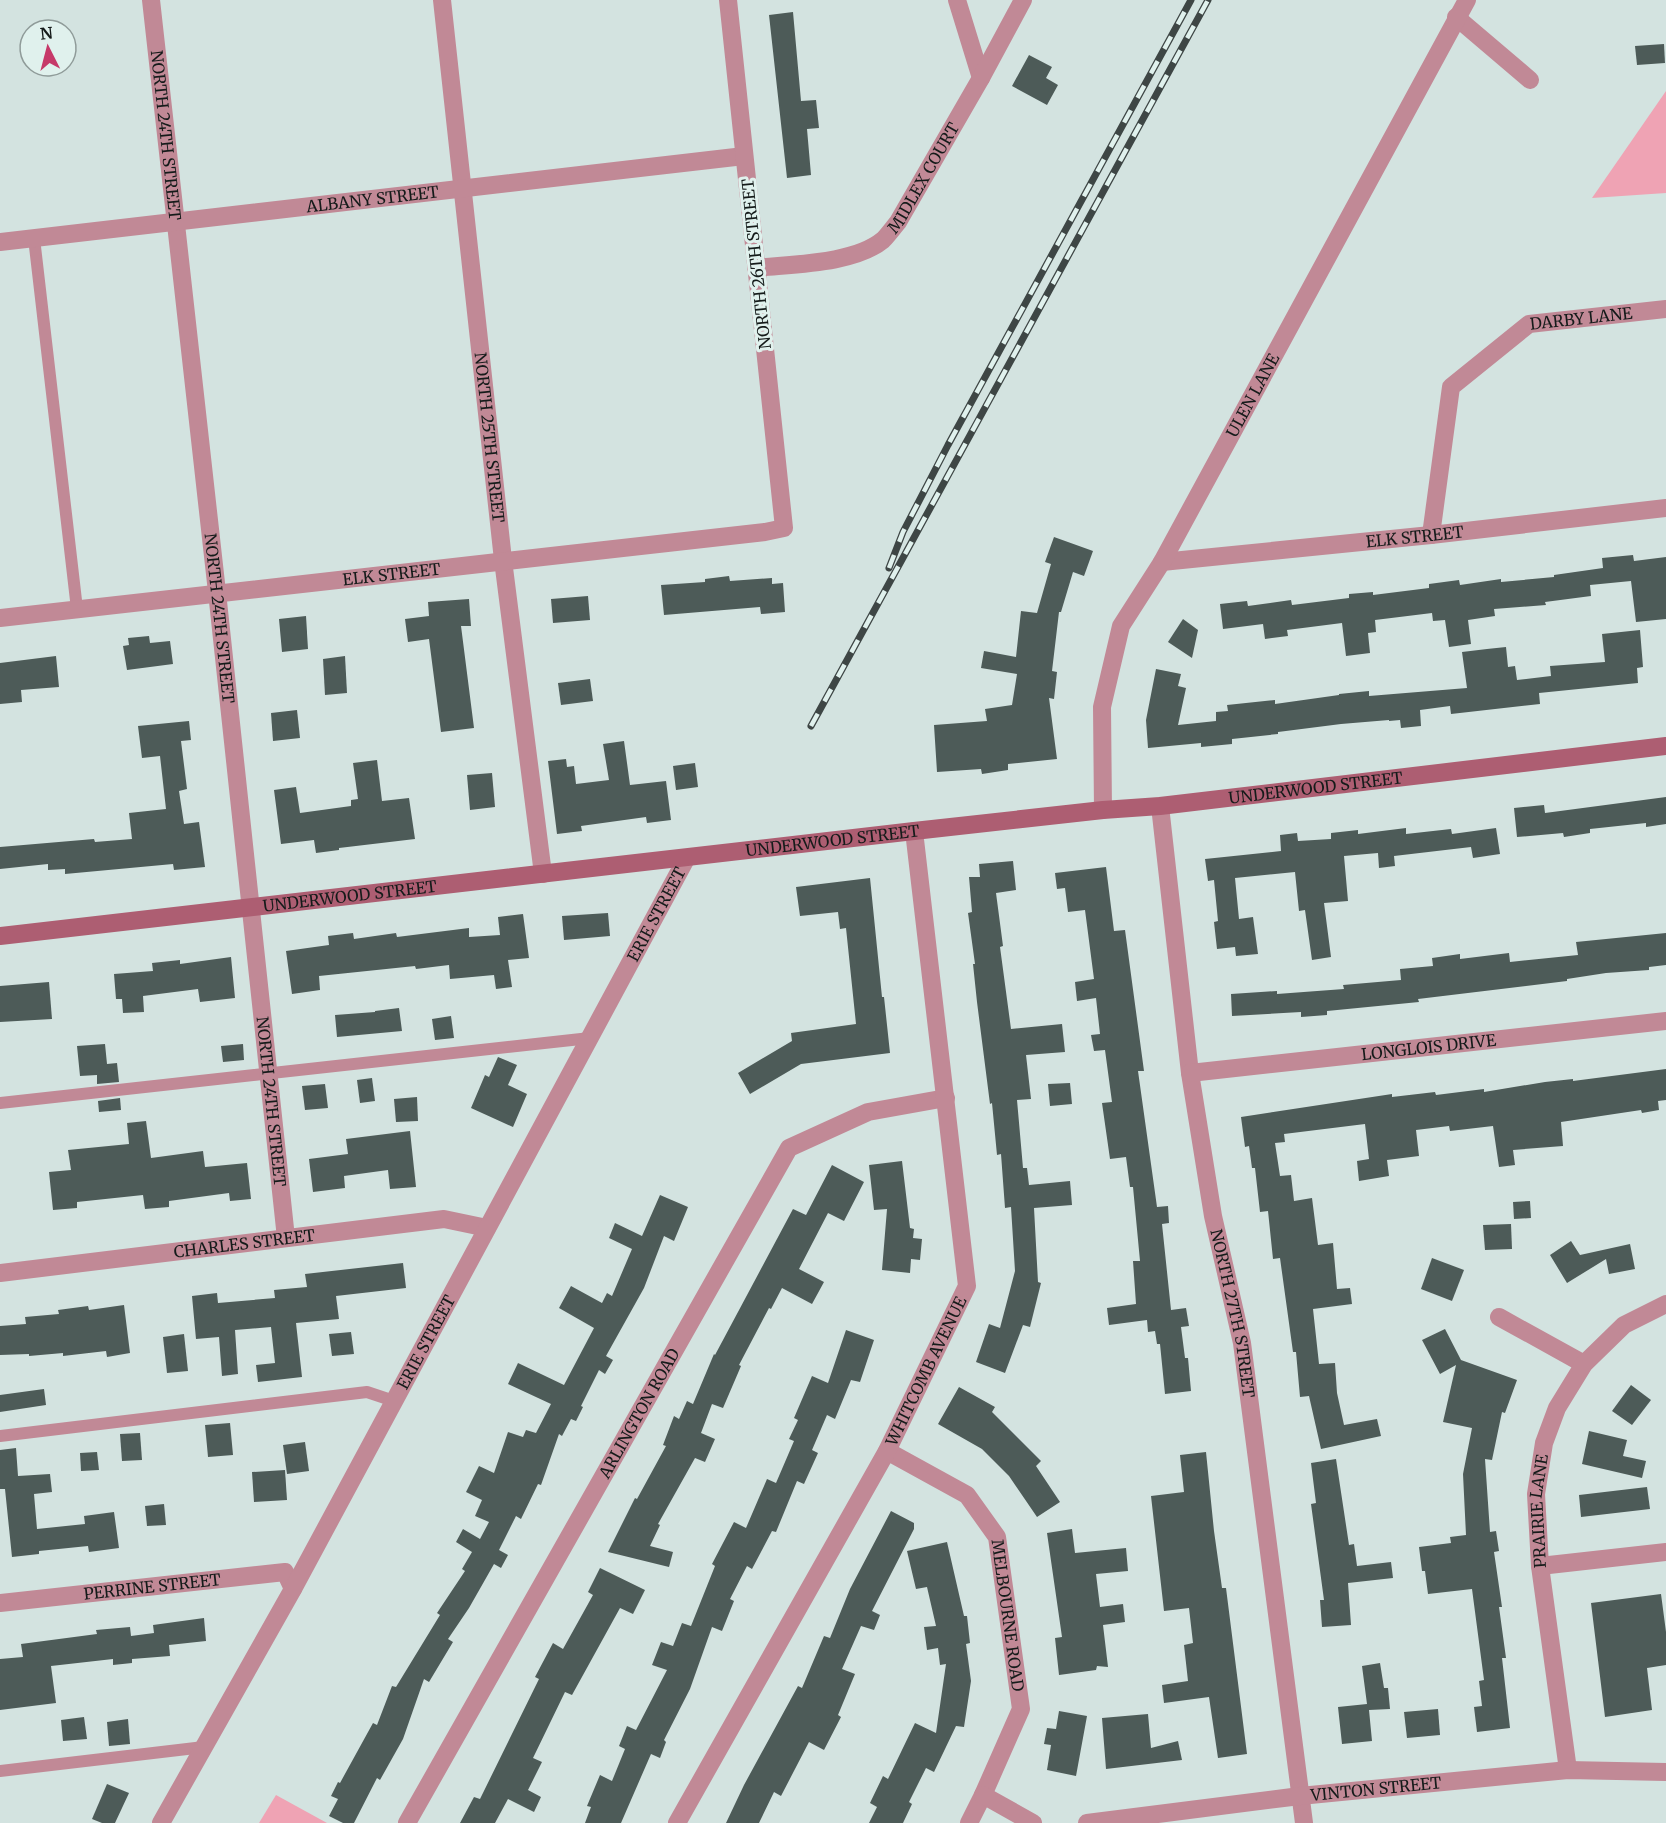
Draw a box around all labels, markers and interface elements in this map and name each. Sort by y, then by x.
north arrow [18,18,78,78]
text: N [39,22,54,44]
street label: NORTH 24TH STREET [147,49,185,221]
street label: MIDLEX COURT [883,119,963,237]
street label: NORTH 26TH STREET [737,178,775,350]
street label: ALBANY STREET [304,181,440,217]
street label: DARBY LANE [1529,303,1634,334]
street label: ULEN LANE [1222,349,1284,441]
street label: NORTH 25TH STREET [470,351,509,524]
street label: ELK STREET [1365,521,1465,551]
street label: NORTH 24TH STREET [201,532,239,704]
street label: ELK STREET [342,559,441,589]
street label: UNDERWOOD STREET [1227,767,1404,808]
street label: UNDERWOOD STREET [744,820,921,860]
street label: ERIE STREET [623,864,690,965]
street label: UNDERWOOD STREET [262,876,438,916]
street label: NORTH 24TH STREET [252,1015,290,1187]
street label: LONGLOIS DRIVE [1360,1030,1498,1064]
street label: CHARLES STREET [172,1225,316,1262]
street label: NORTH 27TH STREET [1206,1227,1259,1399]
street label: ERIE STREET [392,1292,459,1393]
street label: WHITCOMB AVENUE [881,1292,971,1450]
street label: ARLINGTON ROAD [594,1345,684,1483]
street label: PRAIRIE LANE [1525,1452,1552,1569]
street label: MELBOURNE ROAD [987,1538,1028,1693]
street label: PERRINE STREET [82,1569,222,1604]
street label: VINTON STREET [1309,1772,1442,1805]

